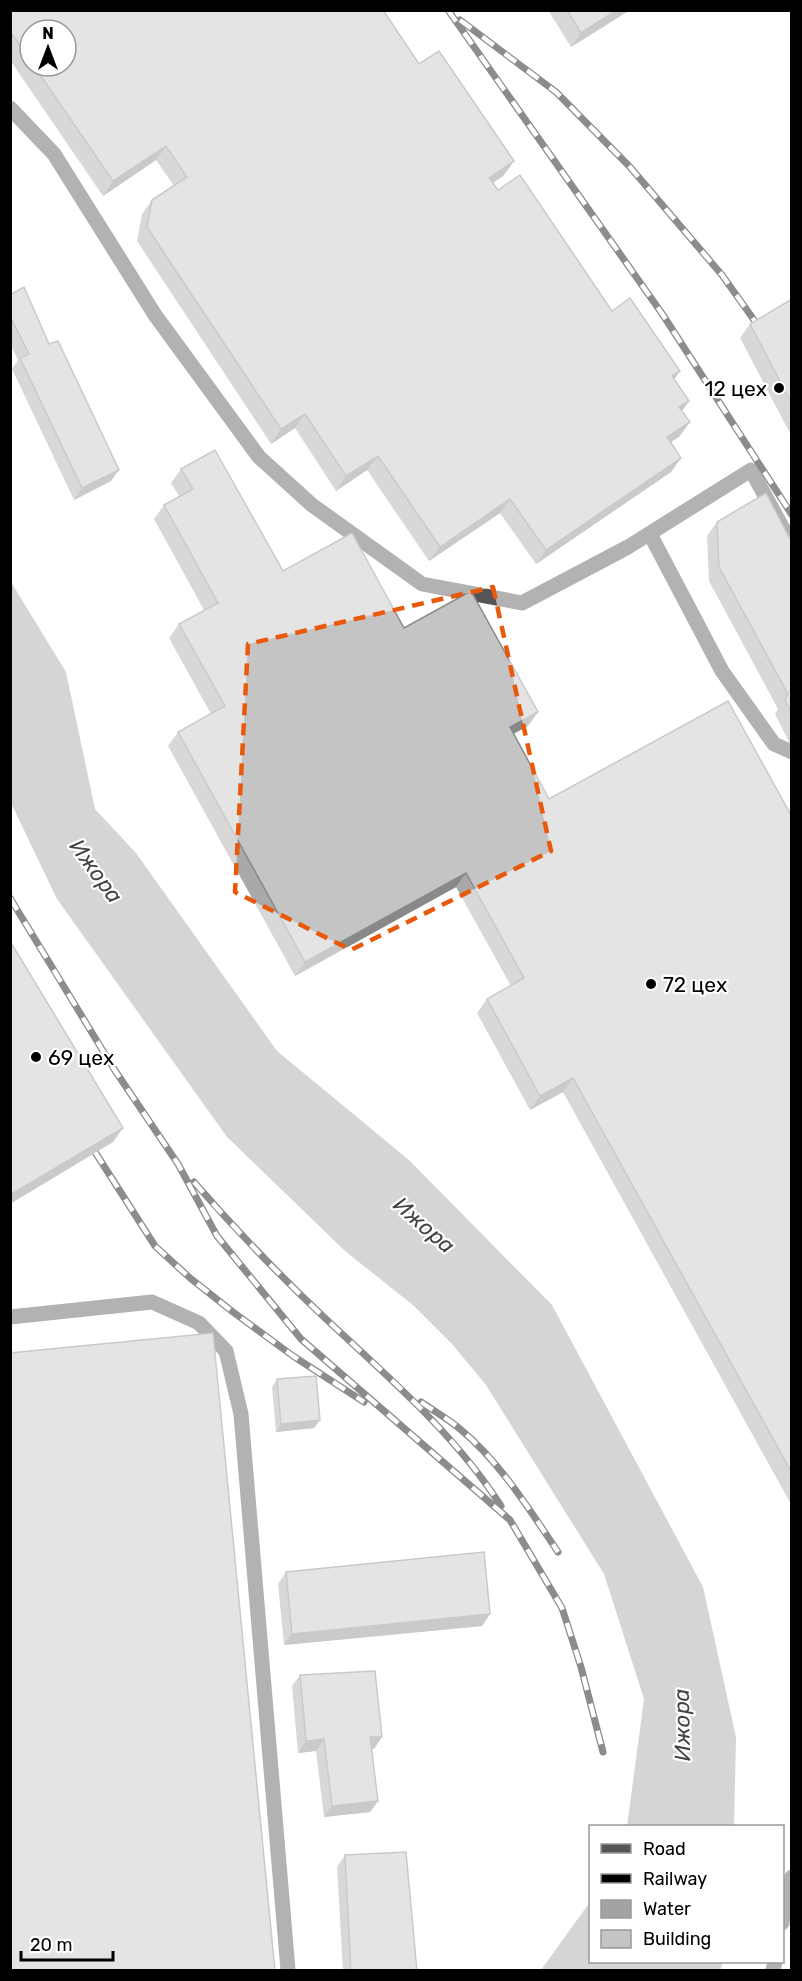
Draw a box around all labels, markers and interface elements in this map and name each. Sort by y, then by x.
north arrow [18,18,78,78]
text: N [42,24,54,43]
place label: 12 цех [705,376,767,401]
marker: 12 цех [772,381,786,395]
water label: Ижора [64,834,128,908]
place label: 72 цех [663,972,727,997]
marker: 72 цех [644,977,658,991]
place label: 69 цех [48,1045,114,1070]
marker: 69 цех [29,1050,43,1064]
water label: Ижора [388,1191,460,1259]
water label: Ижора [668,1688,696,1762]
legend [589,1825,784,1963]
text: Road [643,1838,686,1860]
text: Railway [643,1868,707,1890]
text: Water [643,1898,691,1920]
scale bar [21,1924,112,1962]
text: Building [643,1928,711,1950]
text: 20 m [30,1934,72,1956]

